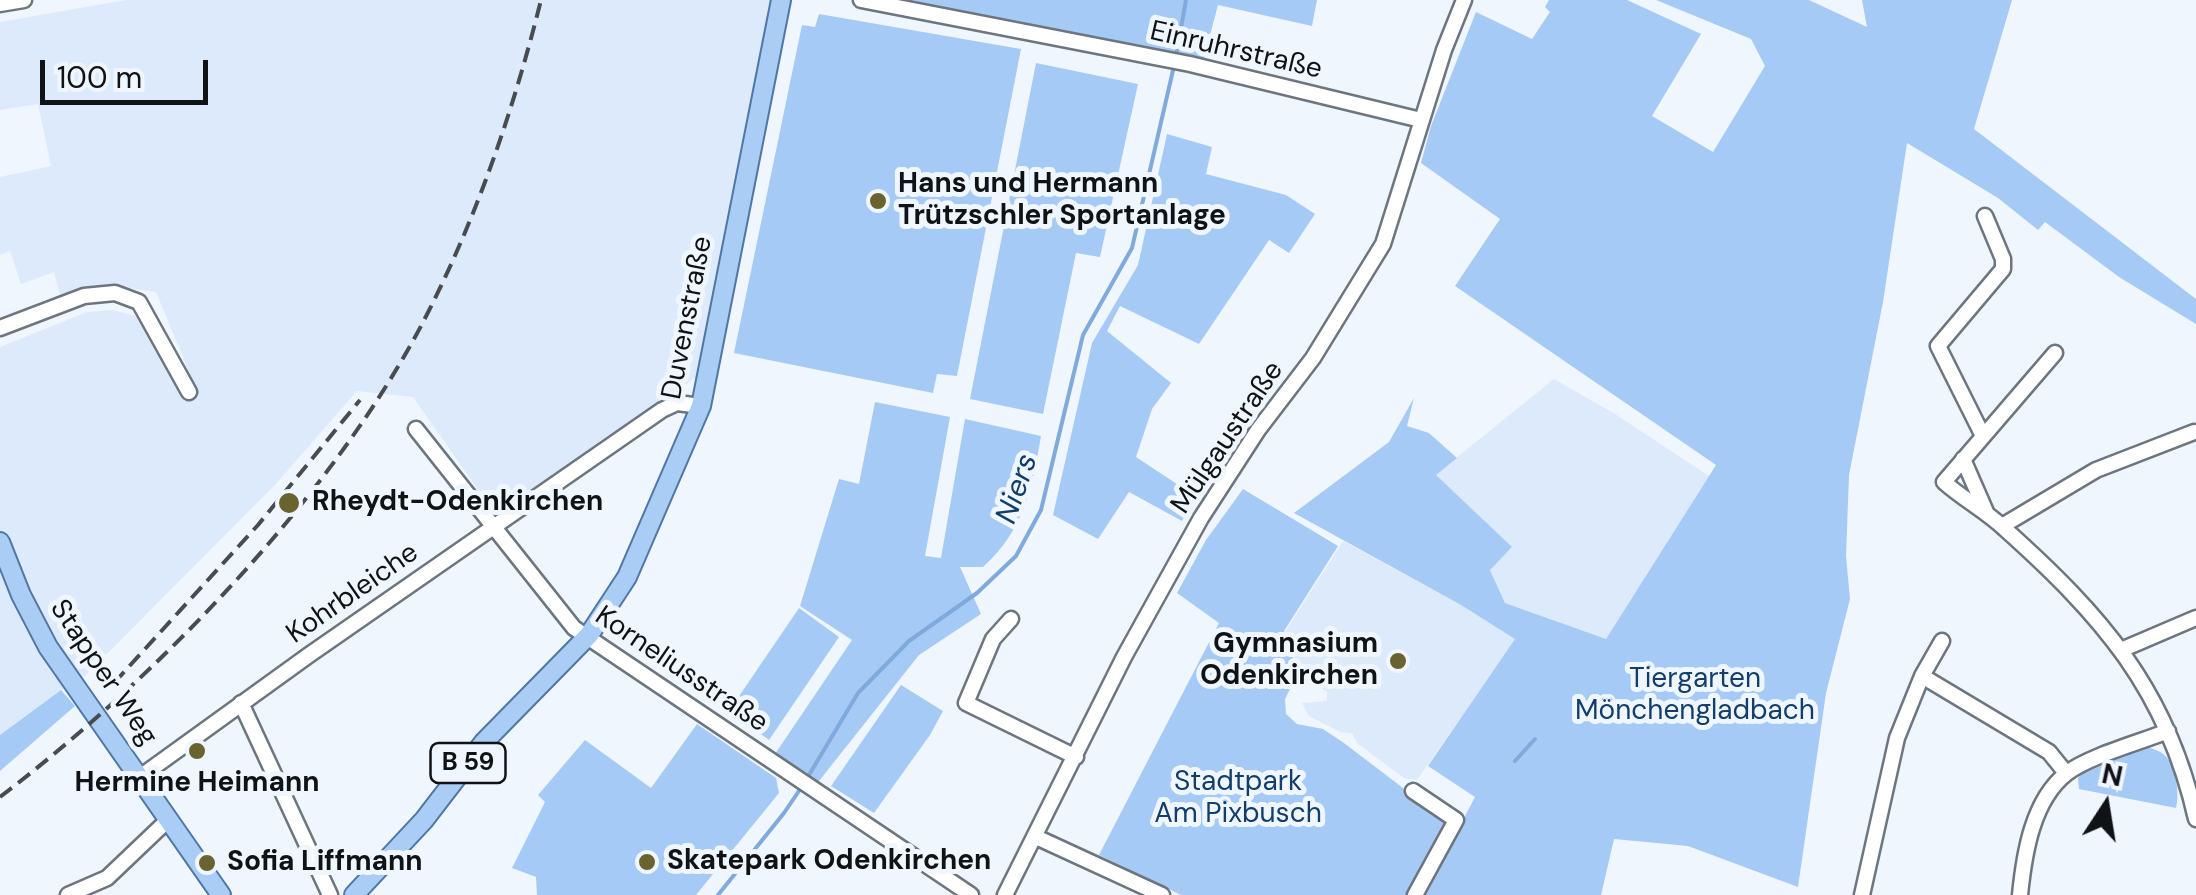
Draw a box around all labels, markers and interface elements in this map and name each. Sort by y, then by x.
street label: Einruhrstraße [1147,15,1325,87]
scale bar [45,40,212,102]
text: 100 m [57,58,142,97]
place label: Hans und Hermann Trützschler Sportanlage [898,168,1226,234]
marker: Hans und Hermann Trützschler Sportanlage [867,190,889,212]
street label: Duvenstraße [656,234,720,402]
street label: Mülgaustraße [1165,355,1291,521]
water label: Niers [989,449,1047,529]
place label: Rheydt-Odenkirchen [312,486,603,520]
marker: Rheydt-Odenkirchen [276,490,302,516]
street label: Kohrbleiche [281,536,425,652]
street label: Stapper Weg [42,594,164,752]
street label: Korneliusstraße [588,600,774,740]
place label: Gymnasium Odenkirchen [1200,628,1378,694]
marker: Gymnasium Odenkirchen [1387,650,1409,672]
park label: Tiergarten Mönchengladbach [1575,663,1815,729]
marker: Hermine Heimann [186,740,208,762]
road number: B 59 [430,743,506,783]
north arrow [2056,755,2156,855]
text: N [2098,755,2126,795]
park label: Stadtpark Am Pixbusch [1154,766,1322,832]
place label: Hermine Heimann [75,767,319,801]
place label: Skatepark Odenkirchen [667,845,991,879]
place label: Sofia Liffmann [227,846,422,880]
marker: Skatepark Odenkirchen [636,851,658,873]
marker: Sofia Liffmann [196,852,218,874]

